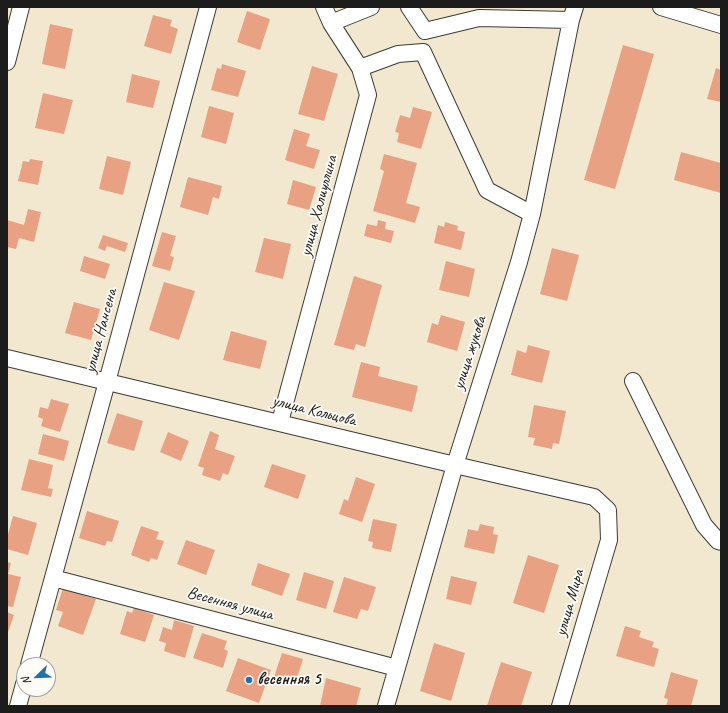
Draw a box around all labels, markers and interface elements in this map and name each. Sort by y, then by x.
street label: улица Халиуллина [296,153,342,259]
street label: улица Нансена [80,287,122,375]
street label: улица жукова [449,314,491,392]
street label: улица Кольцова [270,391,358,431]
street label: улица Мира [551,567,589,639]
street label: Весенняя улица [185,583,275,625]
north arrow [16,657,56,697]
place label: весенняя 5 [257,670,321,690]
text: N [18,675,34,687]
marker: весенняя 5 [244,675,254,685]

